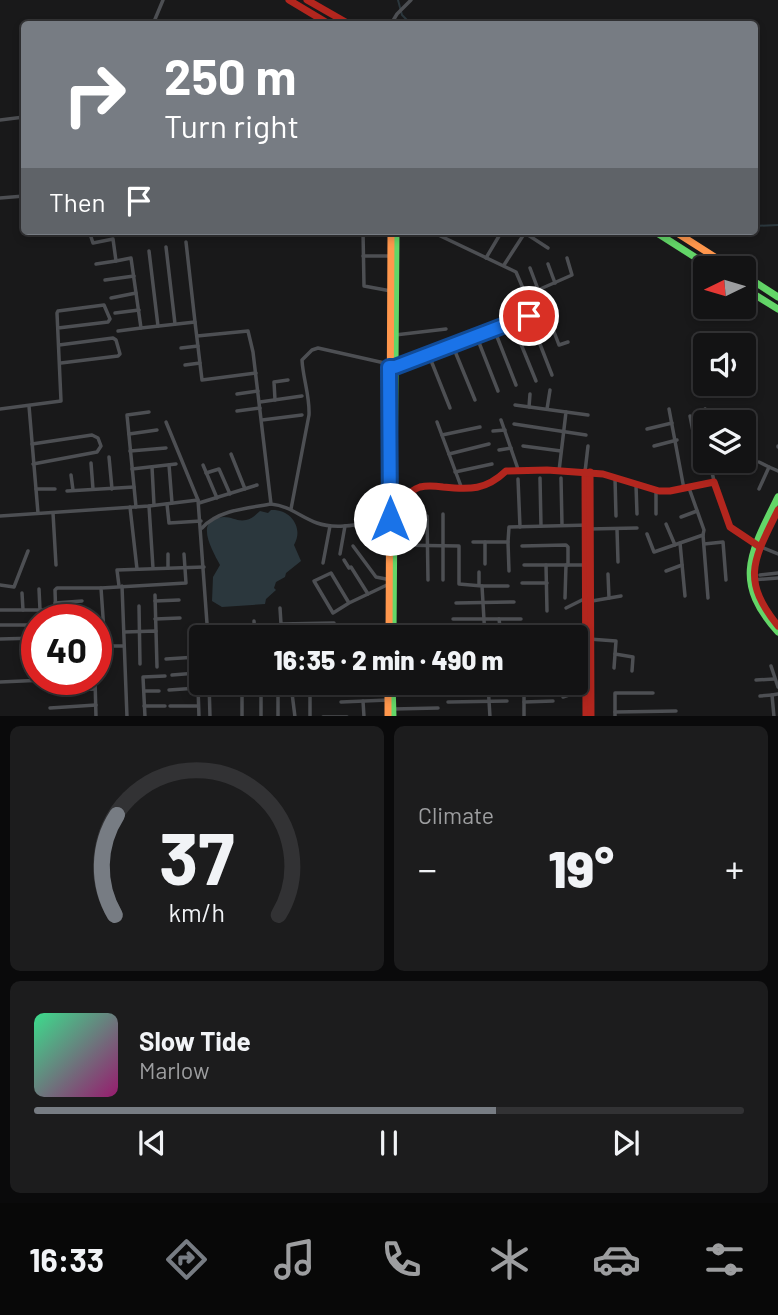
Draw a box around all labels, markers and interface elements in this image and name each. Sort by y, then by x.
text: 250 m [164,46,297,105]
icon: right [49,49,140,140]
text: Turn right [164,106,299,144]
icon: arrive [120,182,158,220]
text: Then [49,186,106,217]
north arrow [693,256,756,318]
map controls [693,256,756,473]
pin [499,286,559,346]
icon: arrive [510,297,548,335]
button: sound [693,333,756,396]
button: layers [693,410,756,473]
position arrow [353,482,427,556]
speed limit sign: 40 [21,604,112,695]
text: 16:35 · 2 min · 490 m [274,644,503,675]
text: Climate [418,801,494,829]
text: 37 [159,812,235,900]
text: 19° [548,836,614,898]
text: − [418,845,437,891]
text: + [725,845,744,891]
text: km/h [169,896,225,926]
text: Slow Tide [139,1025,251,1056]
text: Marlow [139,1056,210,1084]
icon: previous [133,1124,171,1162]
icon: pause [370,1124,408,1162]
icon: next [607,1124,645,1162]
icon: directions [162,1235,211,1284]
icon: music [270,1235,319,1284]
icon: phone [377,1235,426,1284]
icon: climate [485,1235,534,1284]
icon: car [592,1235,641,1284]
icon: filters [700,1235,749,1284]
text: 16:33 [29,1240,104,1278]

